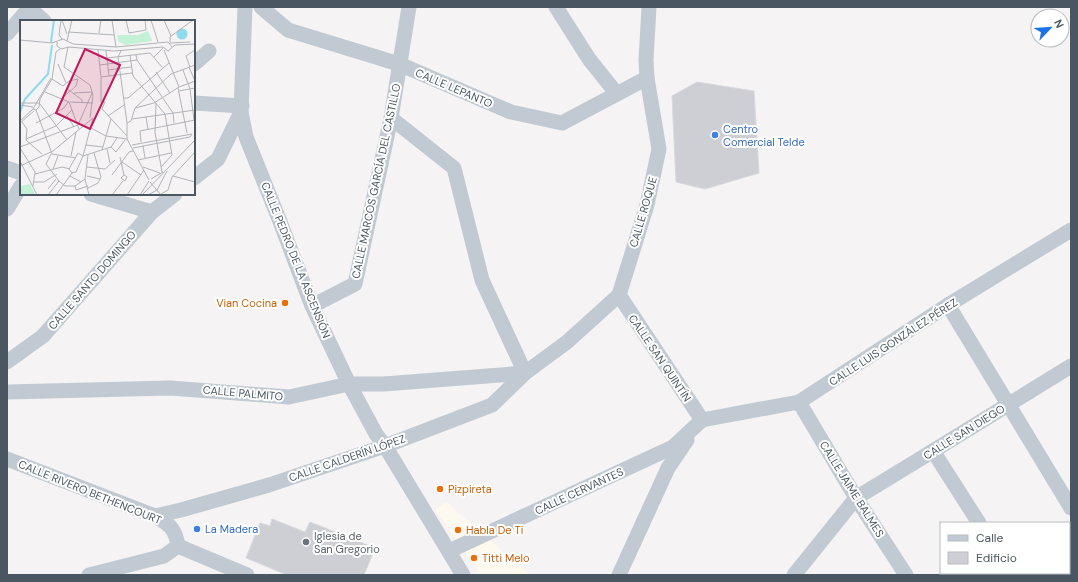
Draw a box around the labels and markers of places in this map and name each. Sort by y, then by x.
place label: Centro Comercial Telde [723,122,805,149]
marker: Centro Comercial Telde [710,130,720,140]
place label: Vian Cocina [216,296,277,310]
marker: Vian Cocina [280,298,290,308]
place label: Pizpireta [448,482,492,496]
marker: Pizpireta [435,484,445,494]
place label: La Madera [205,522,258,536]
place label: Habla De Ti [466,523,523,537]
marker: La Madera [192,524,202,534]
marker: Habla De Ti [453,525,463,535]
place label: Iglesia de San Gregorio [314,529,380,556]
marker: Iglesia de San Gregorio [301,537,311,547]
place label: Titti Melo [482,551,529,565]
marker: Titti Melo [469,553,479,563]

